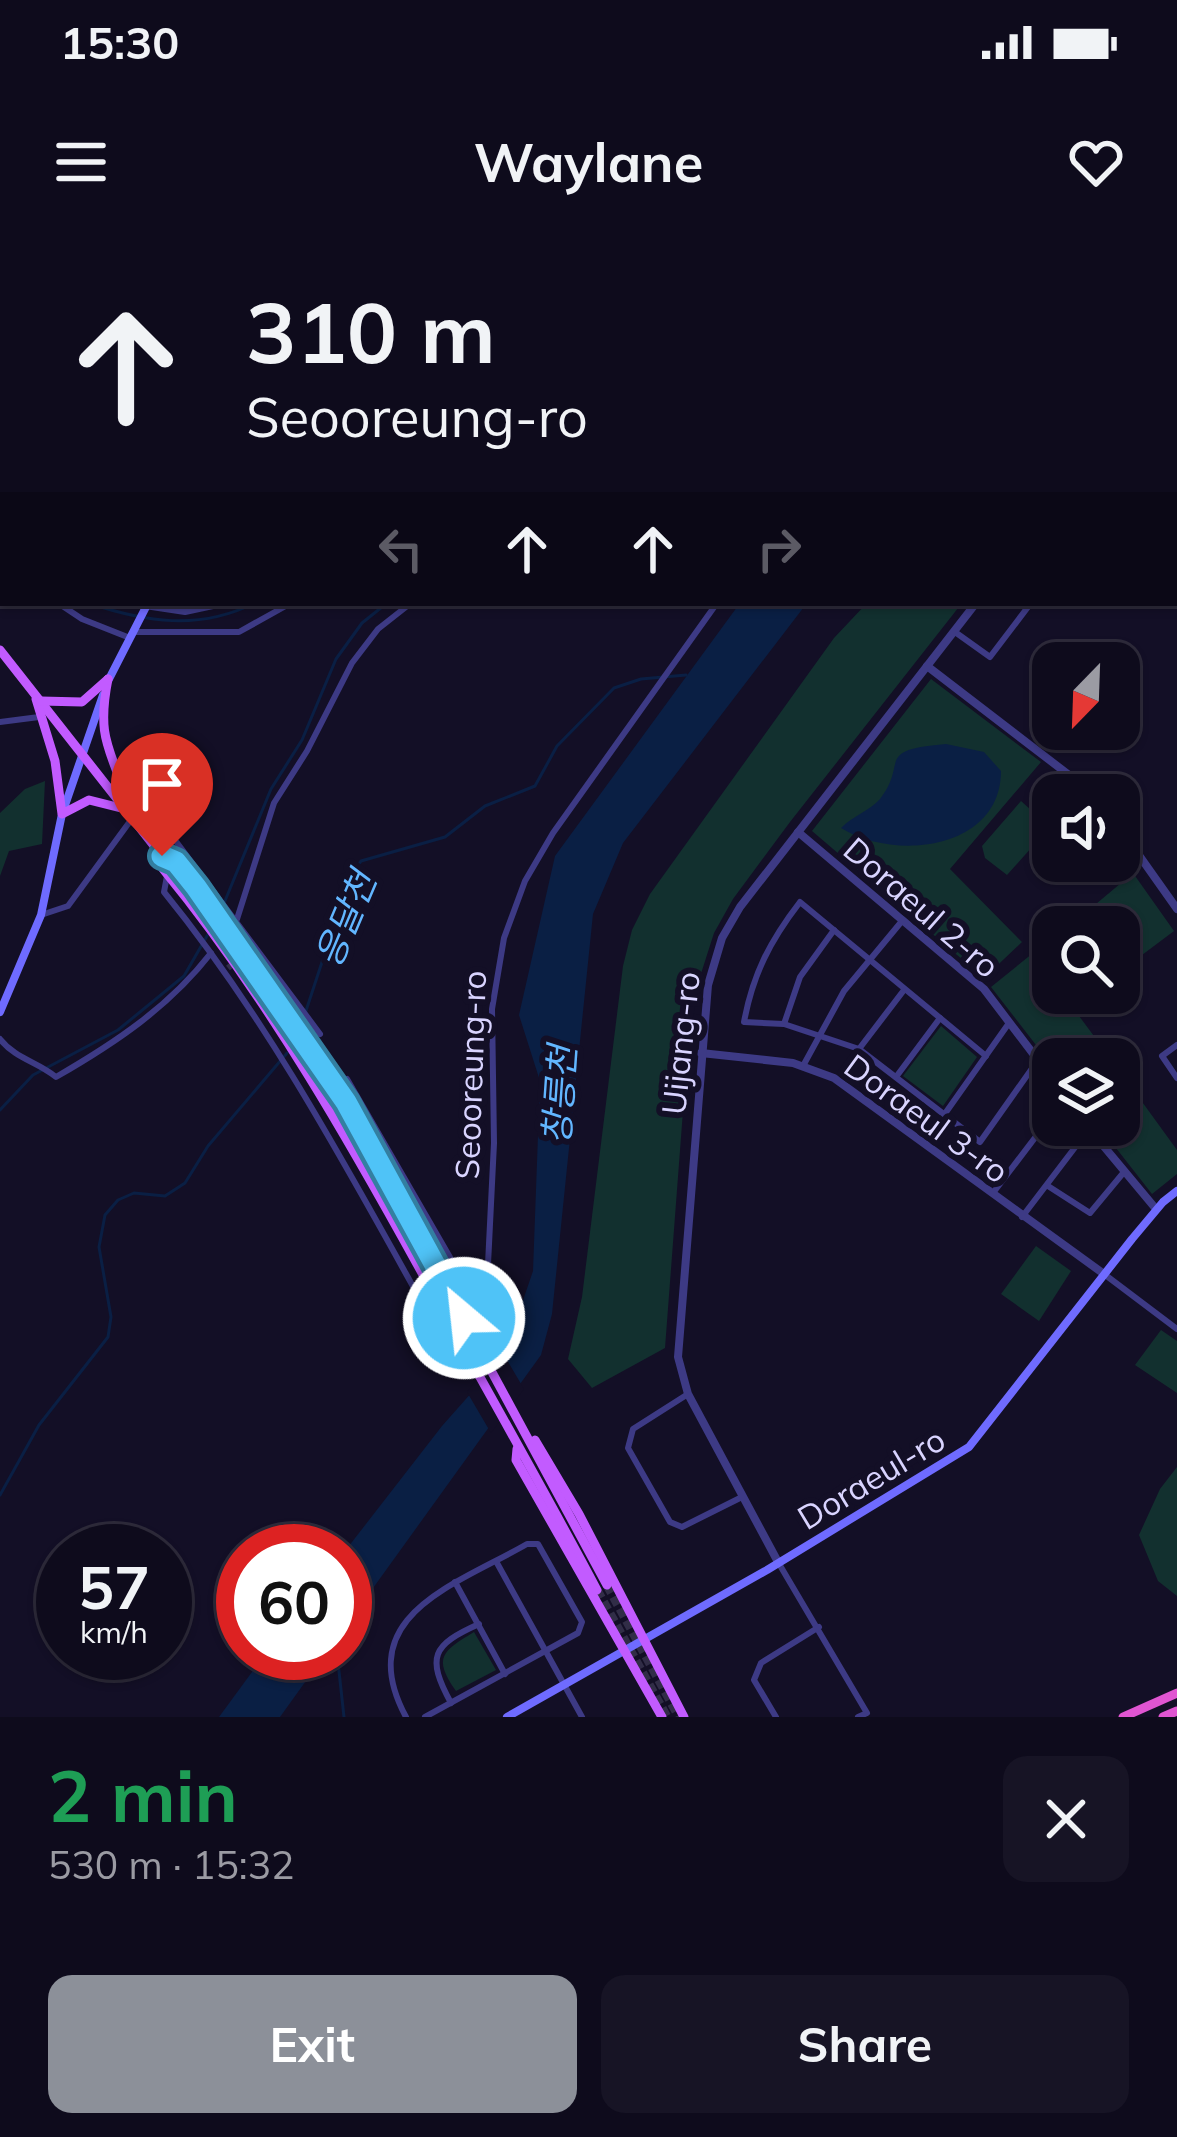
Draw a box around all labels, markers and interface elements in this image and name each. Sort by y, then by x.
text: 15:30 [60,14,179,70]
text: Waylane [474,128,703,196]
icon: menu [48,129,114,195]
icon: heart [1063,129,1129,195]
text: 310 m [246,279,496,384]
icon: ahead [48,288,204,444]
text: Seooreung-ro [246,383,588,451]
icon: left [368,516,434,582]
icon: ahead [494,516,560,582]
icon: ahead [620,516,686,582]
icon: right [746,516,812,582]
north arrow [1032,642,1140,750]
map controls [1032,642,1140,1146]
pin [111,733,213,856]
icon: arrive [129,751,195,817]
button: sound [1032,774,1140,882]
street label: Doraeul 2-ro [836,828,1008,986]
water label: 응달천 [305,861,387,974]
button: search [1032,906,1140,1014]
street label: Uijang-ro [652,969,708,1117]
street label: Seooreung-ro [446,970,494,1180]
button: layers [1032,1038,1140,1146]
water label: 창릉천 [533,1040,585,1146]
street label: Doraeul 3-ro [837,1045,1017,1191]
position arrow [401,1255,527,1381]
street label: Doraeul-ro [790,1418,952,1538]
speed limit sign: 60 [216,1524,372,1680]
text: 57 [78,1549,150,1624]
text: km/h [80,1613,148,1651]
text: 2 min [48,1750,238,1840]
button: close [1003,1756,1129,1882]
text: 530 m · 15:32 [48,1840,294,1889]
button: Exit [48,1975,577,2113]
button: Share [601,1975,1129,2113]

